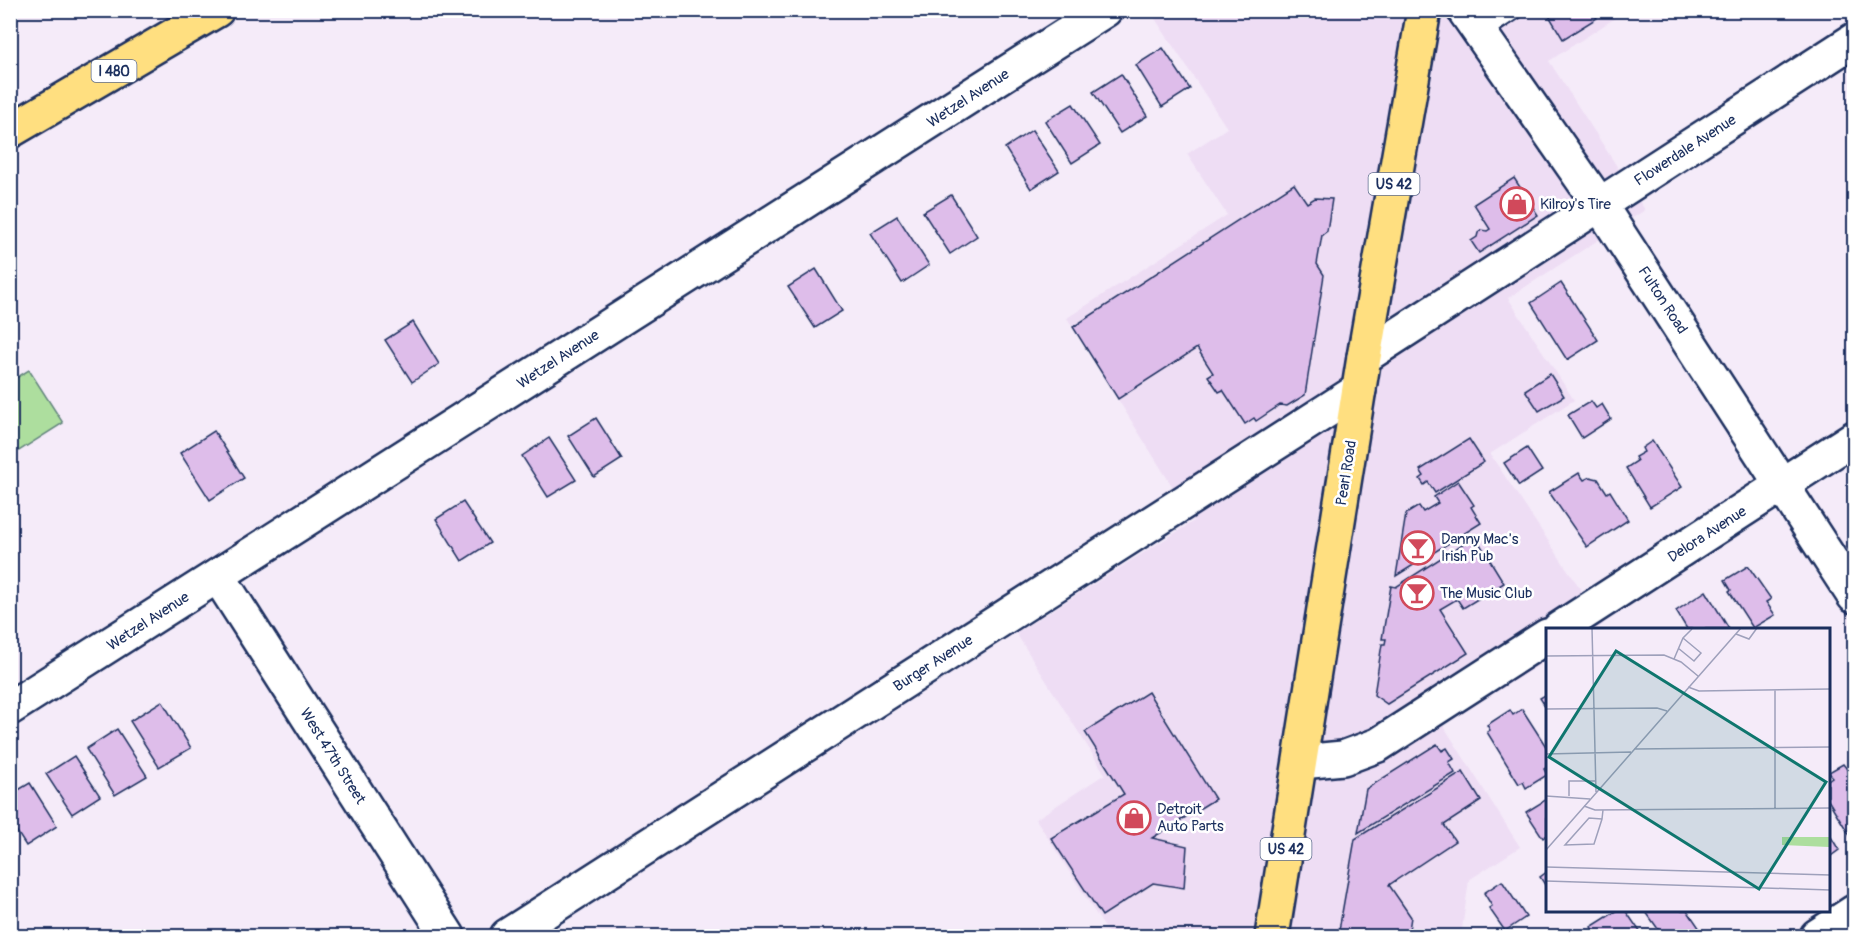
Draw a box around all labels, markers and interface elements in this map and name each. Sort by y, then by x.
road number: I 480 [92,60,136,82]
street label: Wetzel Avenue [924,64,1014,132]
street label: Flowerdale Avenue [1631,110,1740,190]
road number: US 42 [1368,173,1420,195]
shop icon: Kilroy's Tire [1499,186,1535,222]
place label: Kilroy's Tire [1540,195,1611,214]
street label: Fulton Road [1634,263,1691,338]
street label: Wetzel Avenue [514,325,604,393]
street label: Pearl Road [1332,439,1361,507]
street label: Delora Avenue [1664,502,1751,567]
bar icon: Danny Mac's Irish Pub [1400,530,1436,566]
place label: Danny Mac's Irish Pub [1441,530,1519,566]
bar icon: The Music Club [1399,575,1435,611]
place label: The Music Club [1440,584,1532,603]
street label: Wetzel Avenue [104,587,194,655]
inset map [1546,628,1829,911]
street label: Burger Avenue [890,630,977,696]
street label: West 47th Street [295,705,370,809]
shop icon: Detroit Auto Parts [1116,800,1152,836]
place label: Detroit Auto Parts [1157,800,1224,836]
road number: US 42 [1260,838,1312,860]

